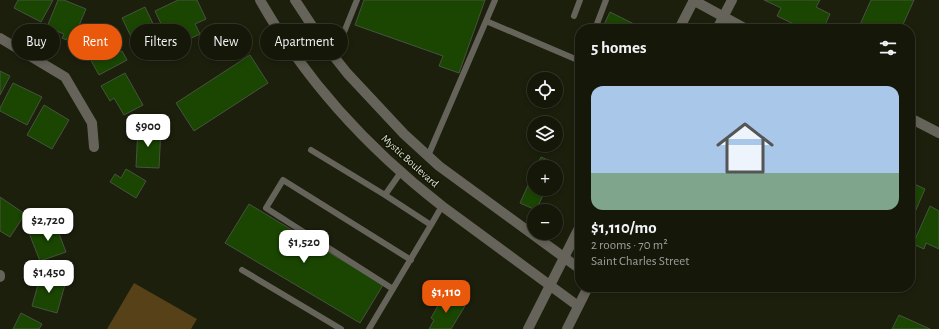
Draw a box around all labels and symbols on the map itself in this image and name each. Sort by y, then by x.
pin: $900 [124,114,172,148]
street label: Mystic Boulevard [379,133,441,190]
pin: $2,720 [15,208,81,242]
pin: $1,520 [271,230,337,264]
pin: $1,450 [16,260,82,294]
pin: $1,110 [413,280,479,314]

